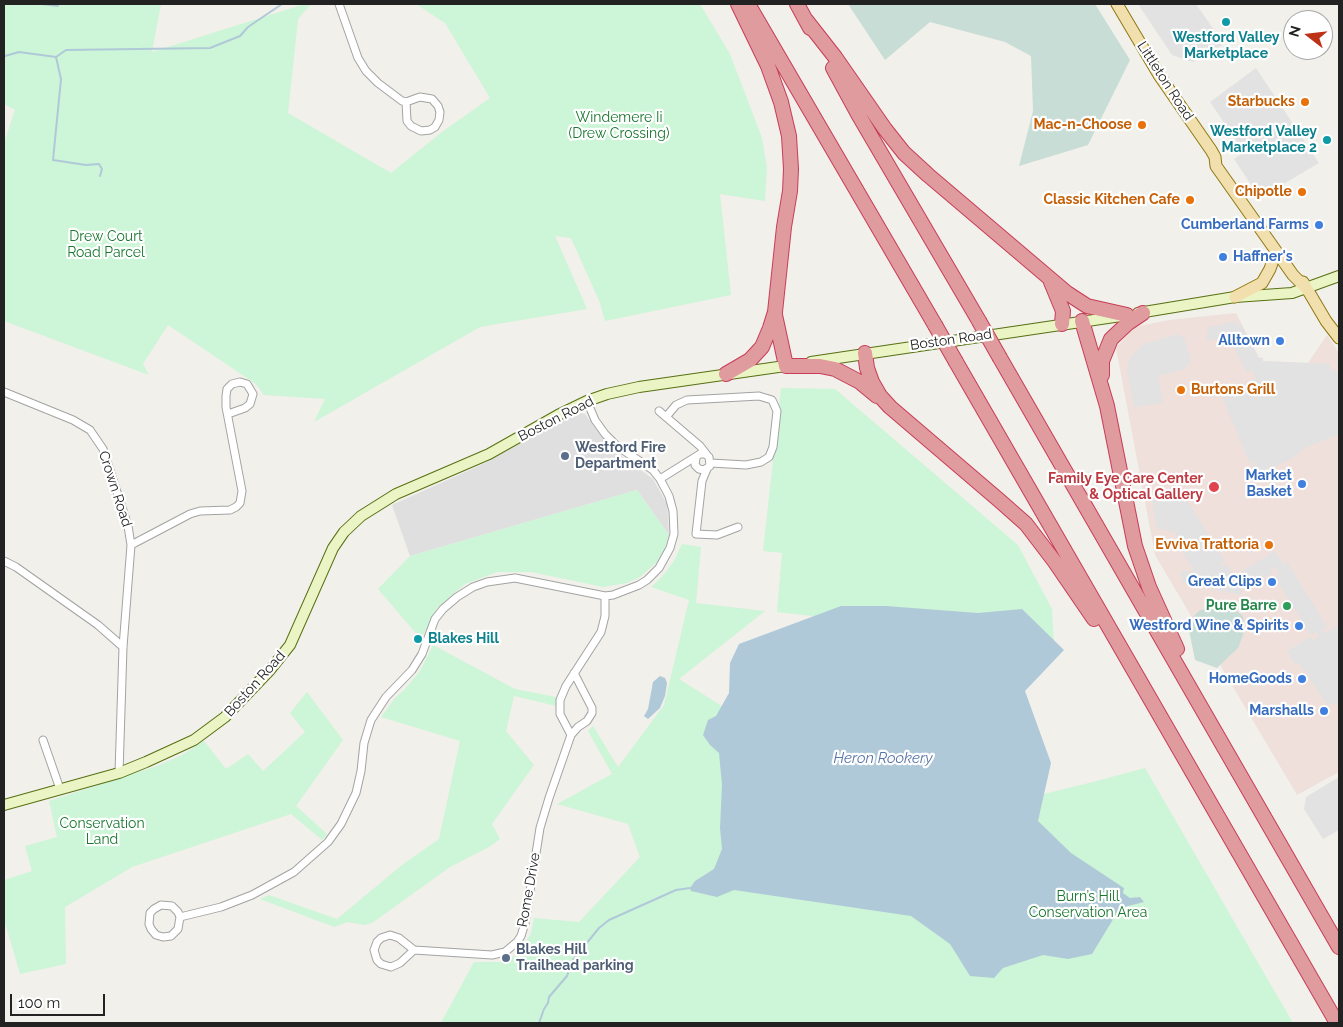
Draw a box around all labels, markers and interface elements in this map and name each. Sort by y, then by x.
north arrow [1283,10,1333,60]
marker: Westford Valley Marketplace [1220,16,1232,28]
text: N [1285,24,1304,38]
place label: Westford Valley Marketplace [1172,30,1280,62]
street label: Littleton Road [1133,38,1197,124]
place label: Starbucks [1228,94,1295,110]
marker: Starbucks [1299,96,1311,108]
park label: Windemere Ii (Drew Crossing) [568,110,670,142]
place label: Mac-n-Choose [1034,117,1132,133]
marker: Mac-n-Choose [1136,119,1148,131]
place label: Westford Valley Marketplace 2 [1210,124,1317,156]
marker: Westford Valley Marketplace 2 [1321,134,1333,146]
place label: Chipotle [1235,184,1292,200]
marker: Chipotle [1296,186,1308,198]
place label: Classic Kitchen Cafe [1043,192,1180,208]
marker: Classic Kitchen Cafe [1184,194,1196,206]
place label: Cumberland Farms [1181,217,1309,233]
marker: Cumberland Farms [1313,219,1325,231]
park label: Drew Court Road Parcel [67,229,145,262]
place label: Haffner's [1233,249,1293,265]
marker: Haffner's [1217,251,1229,263]
street label: Boston Road [909,326,993,354]
place label: Alltown [1218,333,1270,349]
marker: Alltown [1274,335,1286,347]
place label: Burtons Grill [1191,382,1275,398]
marker: Burtons Grill [1175,384,1187,396]
street label: Boston Road [515,393,597,445]
place label: Westford Fire Department [575,440,666,472]
street label: Crown Road [95,449,135,529]
marker: Westford Fire Department [559,450,571,462]
place label: Market Basket [1245,468,1292,501]
place label: Family Eye Care Center & Optical Gallery [1048,471,1203,504]
marker: Market Basket [1296,478,1308,490]
marker: Family Eye Care Center & Optical Gallery [1207,480,1221,494]
place label: Evviva Trattoria [1155,537,1259,553]
marker: Evviva Trattoria [1263,539,1275,551]
place label: Great Clips [1188,574,1262,590]
marker: Great Clips [1266,576,1278,588]
place label: Pure Barre [1206,598,1277,614]
marker: Pure Barre [1281,600,1293,612]
place label: Westford Wine & Spirits [1129,618,1289,634]
marker: Westford Wine & Spirits [1293,620,1305,632]
place label: Blakes Hill [428,631,499,647]
marker: Blakes Hill [412,633,424,645]
street label: Boston Road [221,648,289,720]
place label: HomeGoods [1209,671,1292,687]
marker: HomeGoods [1296,673,1308,685]
place label: Marshalls [1249,703,1314,719]
marker: Marshalls [1318,705,1330,717]
water label: Heron Rookery [834,749,932,767]
park label: Conservation Land [59,816,145,849]
street label: Rome Drive [514,851,544,929]
park label: Burn’s Hill Conservation Area [1029,889,1147,922]
place label: Blakes Hill Trailhead parking [516,942,634,974]
marker: Blakes Hill Trailhead parking [500,952,512,964]
scale bar [12,984,108,1016]
text: 100 m [18,994,60,1012]

